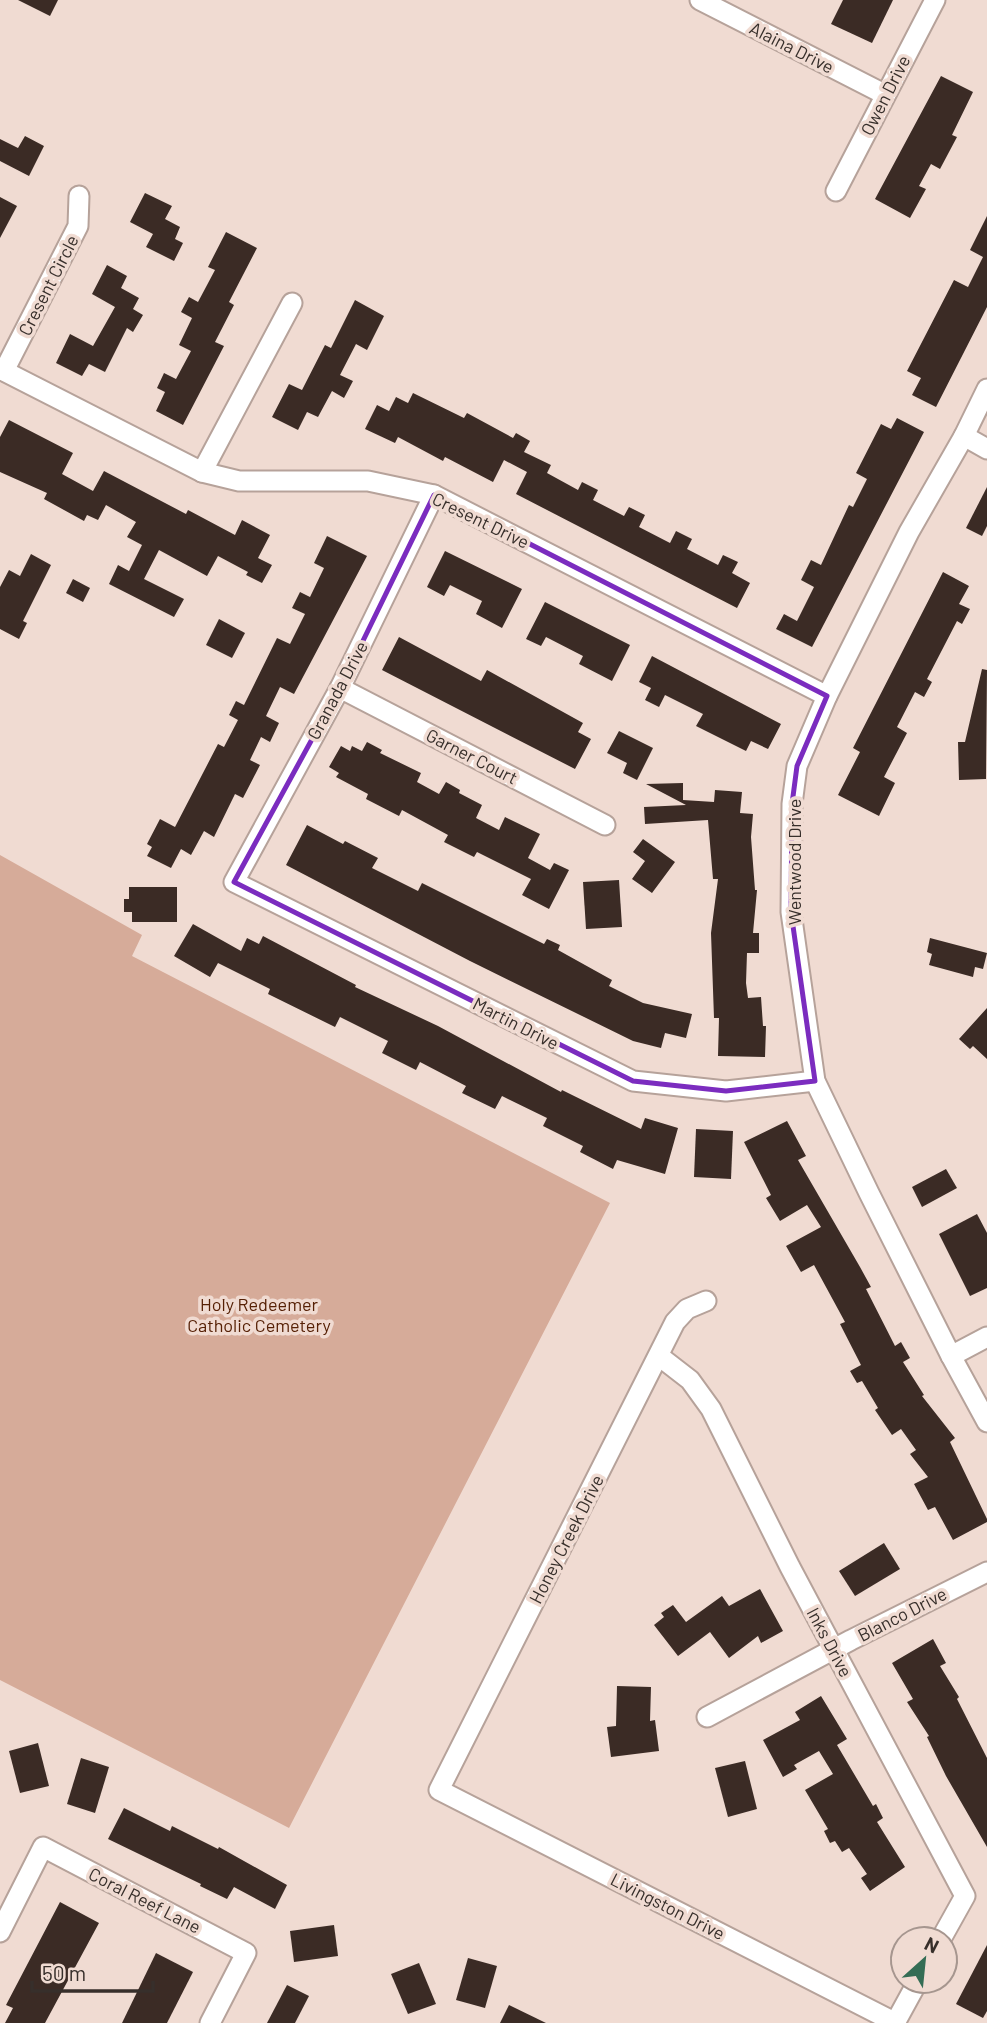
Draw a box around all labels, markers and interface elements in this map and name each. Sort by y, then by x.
street label: Alaina Drive [746,16,838,78]
street label: Owen Drive [855,51,915,139]
street label: Cresent Circle [13,231,83,339]
street label: Cresent Drive [429,487,533,553]
street label: Granada Drive [302,637,372,743]
street label: Garner Court [423,724,521,788]
street label: Wentwood Drive [783,799,805,925]
street label: Martin Drive [469,992,563,1054]
park label: Holy Redeemer Catholic Cemetery [187,1293,331,1336]
street label: Honey Creek Drive [524,1471,608,1607]
street label: Blanco Drive [854,1582,950,1646]
street label: Inks Drive [803,1603,857,1681]
street label: Coral Reef Lane [85,1862,205,1938]
street label: Livingston Drive [607,1868,729,1944]
north arrow [889,1925,959,1995]
text: N [921,1931,943,1958]
scale bar [32,1950,152,1994]
text: 50 m [42,1960,86,1985]

